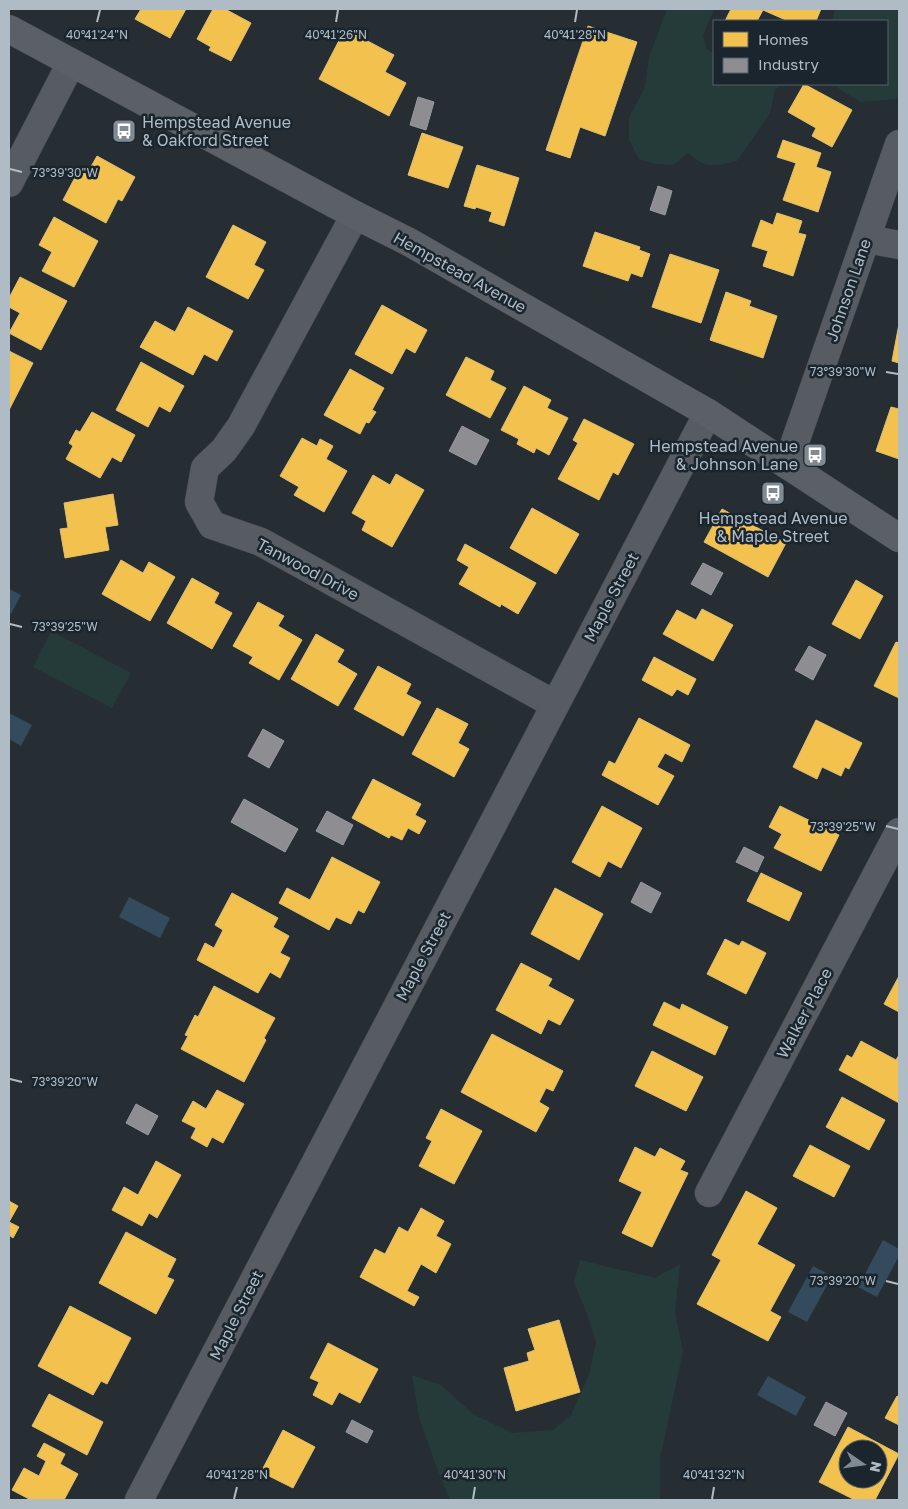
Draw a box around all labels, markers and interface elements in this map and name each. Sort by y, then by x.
legend [713,20,888,85]
text: 40°41'24"N [66,27,128,42]
text: 40°41'26"N [305,27,367,42]
text: 40°41'28"N [544,27,606,42]
text: Homes [758,30,808,48]
text: Industry [758,55,819,73]
place label: Hempstead Avenue & Oakford Street [142,112,291,150]
bus stop icon: Hempstead Avenue & Oakford Street [111,118,137,144]
text: 73°39'30"W [32,165,98,180]
street label: Hempstead Avenue [390,227,530,317]
street label: Johnson Lane [821,236,875,344]
text: 73°39'30"W [810,364,876,379]
place label: Hempstead Avenue & Johnson Lane [649,436,798,474]
bus stop icon: Hempstead Avenue & Johnson Lane [802,442,828,468]
bus stop icon: Hempstead Avenue & Maple Street [760,480,786,506]
place label: Hempstead Avenue & Maple Street [699,508,847,546]
street label: Tanwood Drive [254,534,362,604]
street label: Maple Street [579,549,643,645]
text: 73°39'25"W [32,619,98,634]
text: 73°39'25"W [810,819,876,834]
street label: Maple Street [391,908,455,1004]
street label: Walker Place [772,964,836,1062]
text: 73°39'20"W [32,1074,98,1089]
street label: Maple Street [205,1267,267,1363]
text: 73°39'20"W [810,1273,876,1288]
north arrow [838,1439,888,1489]
text: N [867,1460,886,1474]
text: 40°41'28"N [206,1467,268,1482]
text: 40°41'30"N [444,1467,506,1482]
text: 40°41'32"N [683,1467,745,1482]

